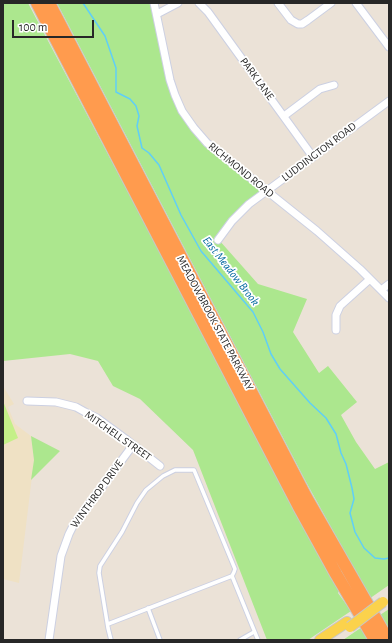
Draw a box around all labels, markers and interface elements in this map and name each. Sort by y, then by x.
scale bar [14,12,96,38]
text: 100 m [19,21,47,33]
street label: PARK LANE [237,55,277,103]
street label: LUDDINGTON ROAD [279,120,359,184]
street label: RICHMOND ROAD [206,140,276,200]
water label: East Meadow Brook [199,233,263,309]
street label: MEADOWBROOK STATE PARKWAY [174,253,256,393]
street label: MITCHELL STREET [82,408,154,464]
street label: WINTHROP DRIVE [68,457,126,531]

